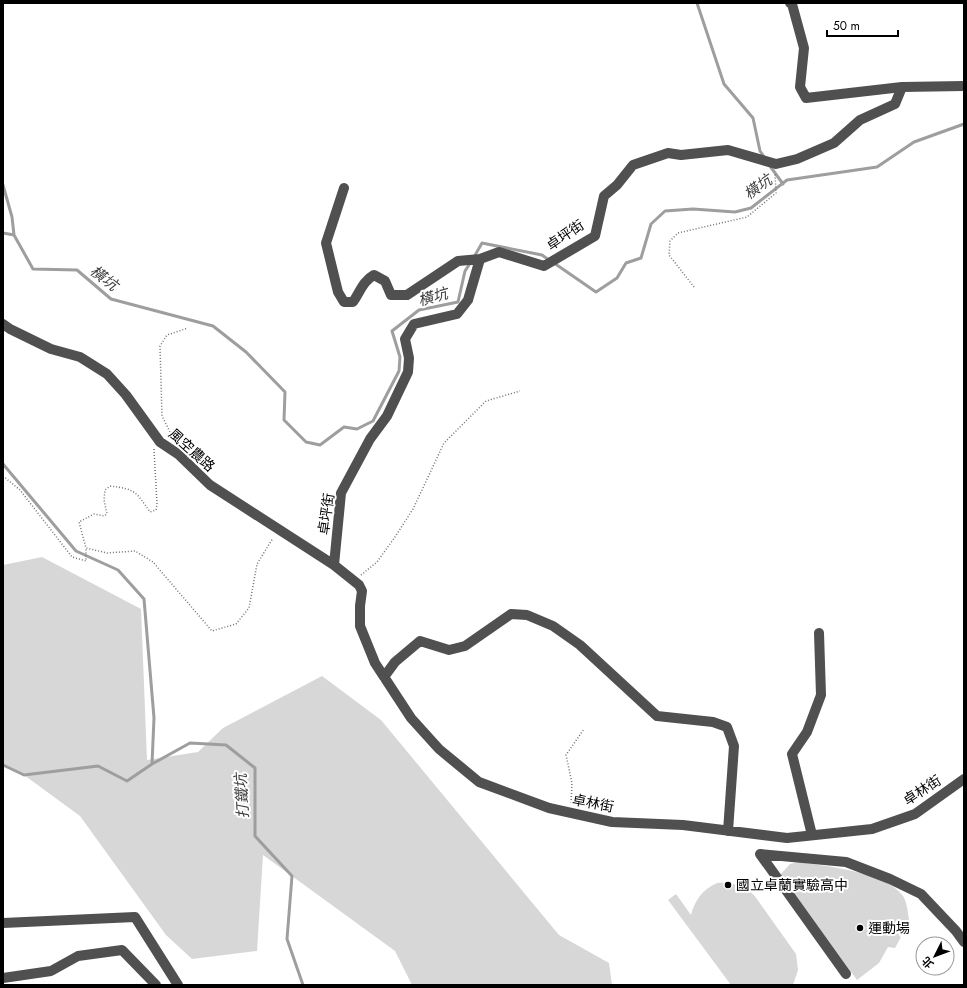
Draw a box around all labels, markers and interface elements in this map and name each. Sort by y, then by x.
scale bar [827,12,898,38]
text: 50 m [833,17,860,35]
water label: 橫坑 [739,168,778,205]
street label: 卓坪街 [542,215,588,255]
water label: 橫坑 [85,260,124,297]
water label: 橫坑 [416,282,452,312]
street label: 風空農路 [165,424,219,476]
street label: 卓坪街 [313,492,339,536]
street label: 卓林街 [899,770,945,810]
water label: 打鐵坑 [230,771,254,819]
street label: 卓林街 [570,789,616,817]
place label: 國立卓蘭實驗高中 [736,875,848,895]
marker: 國立卓蘭實驗高中 [723,880,733,890]
place label: 運動場 [868,918,910,938]
marker: 運動場 [855,923,865,933]
north arrow [915,936,955,976]
text: 北 [918,953,937,972]

